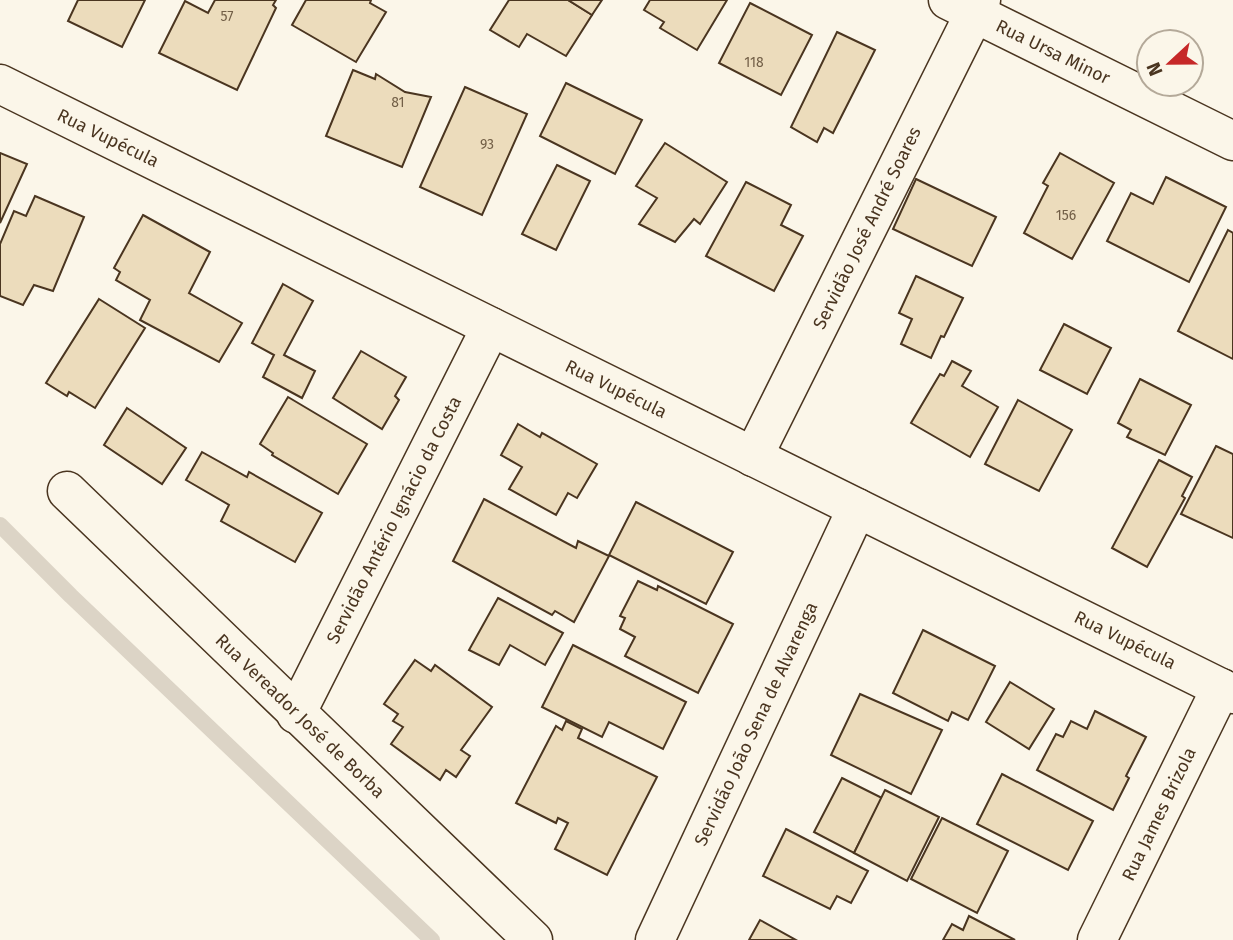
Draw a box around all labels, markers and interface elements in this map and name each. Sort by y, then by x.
house number: 57 [221,8,233,25]
street label: Rua Ursa Minor [992,15,1114,89]
north arrow [1135,28,1205,98]
house number: 118 [744,54,764,71]
text: N [1142,59,1168,79]
house number: 81 [391,94,405,111]
street label: Rua Vupécula [54,104,162,172]
street label: Servidão José André Soares [808,123,926,333]
house number: 93 [480,136,494,153]
house number: 156 [1056,207,1076,224]
street label: Rua Vupécula [562,355,670,423]
street label: Servidão Antério Ignácio da Costa [322,393,466,647]
street label: Servidão João Sena de Alvarenga [690,599,822,849]
street label: Rua Vupécula [1071,606,1179,674]
street label: Rua Vereador José de Borba [211,629,389,803]
street label: Rua James Brizola [1117,744,1201,884]

